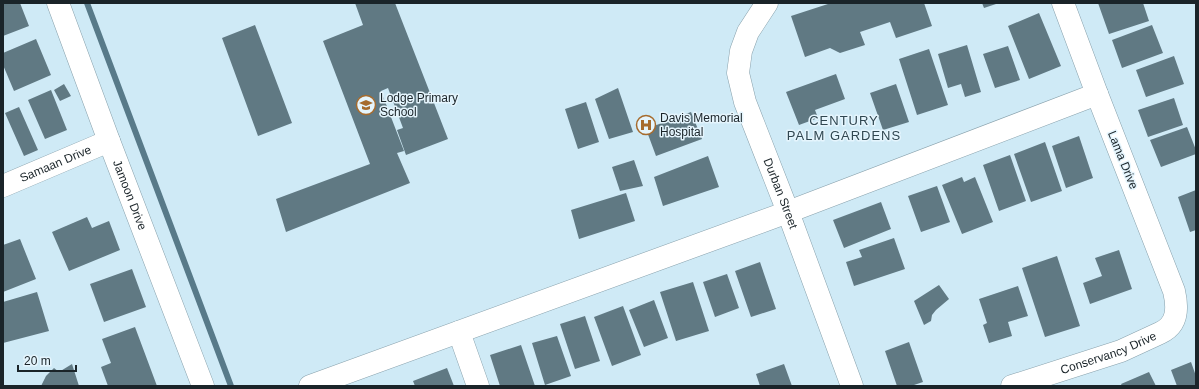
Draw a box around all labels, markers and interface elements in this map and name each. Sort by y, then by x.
place label: Lodge Primary School [380,91,458,119]
school or university icon: Lodge Primary School [355,94,377,116]
place label: Davis Memorial Hospital [660,111,743,139]
district label: CENTURY PALM GARDENS [787,113,901,143]
hospital icon: Davis Memorial Hospital [635,114,657,136]
street label: Lama Drive [1105,129,1141,191]
street label: Samaan Drive [18,142,94,185]
street label: Durban Street [761,156,801,231]
street label: Jamoon Drive [110,158,150,232]
street label: Conservancy Drive [1059,328,1159,377]
scale bar [18,347,76,373]
text: 20 m [24,354,51,368]

